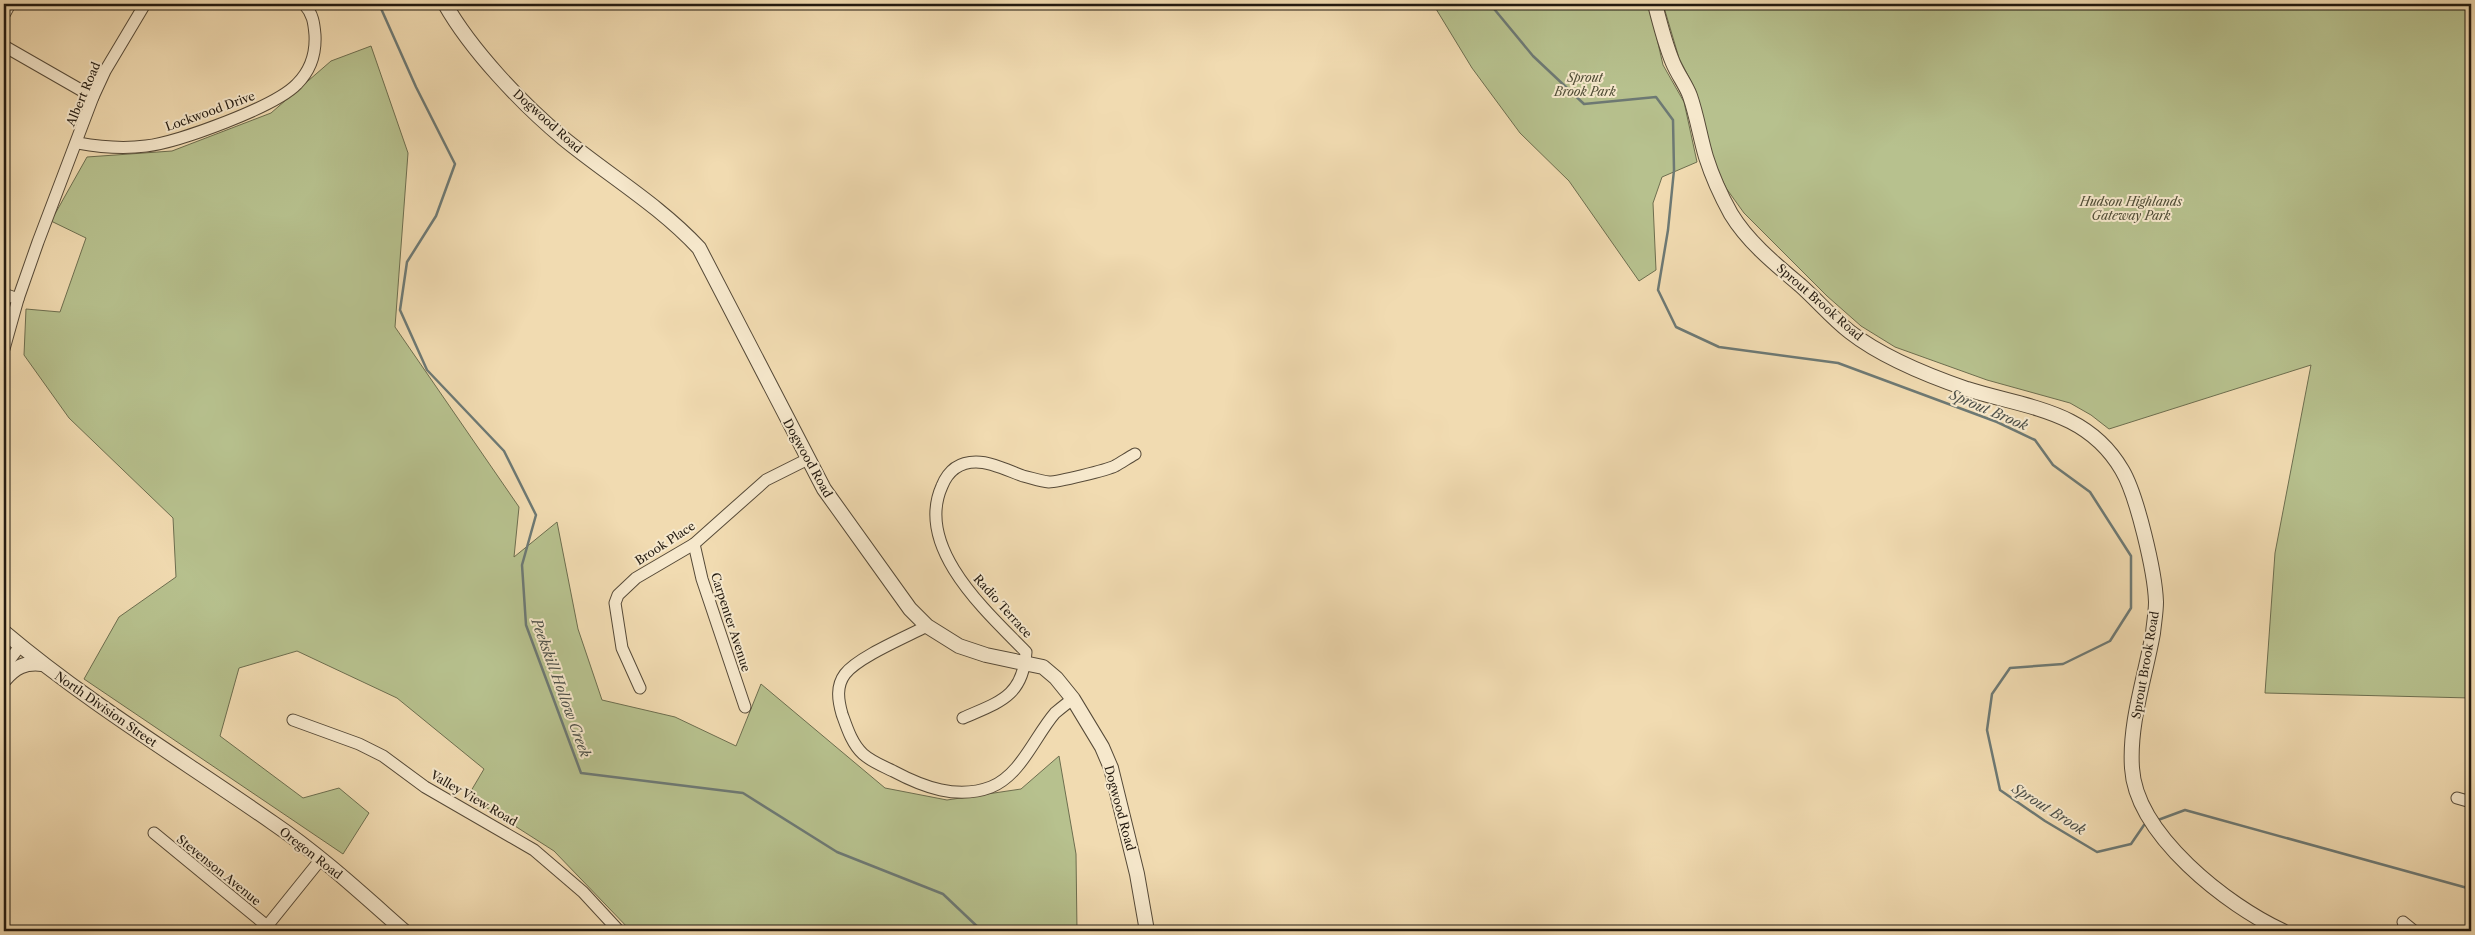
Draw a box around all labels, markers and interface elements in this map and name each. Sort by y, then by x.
street label: Albert Road [62,59,104,129]
park label: Sprout Brook Park [1553,70,1617,99]
street label: Dogwood Road [510,86,586,156]
street label: Lockwood Drive [163,88,257,134]
park label: Hudson Highlands Gateway Park [2079,194,2183,223]
street label: Sprout Brook Road [1774,261,1867,344]
water label: Sprout Brook [1946,385,2032,435]
street label: Dogwood Road [780,416,836,501]
street label: Brook Place [632,518,698,568]
street label: Carpenter Avenue [708,571,754,674]
street label: Radio Terrace [971,571,1036,641]
street label: Sprout Brook Road [2128,609,2162,720]
water label: Peekskill Hollow Creek [527,615,595,761]
street label: North Division Street [52,668,161,750]
street label: Dogwood Road [1101,764,1139,853]
street label: Valley View Road [427,767,521,829]
water label: Sprout Brook [2008,779,2090,839]
street label: Oregon Road [277,824,346,883]
street label: Stevenson Avenue [174,832,264,909]

